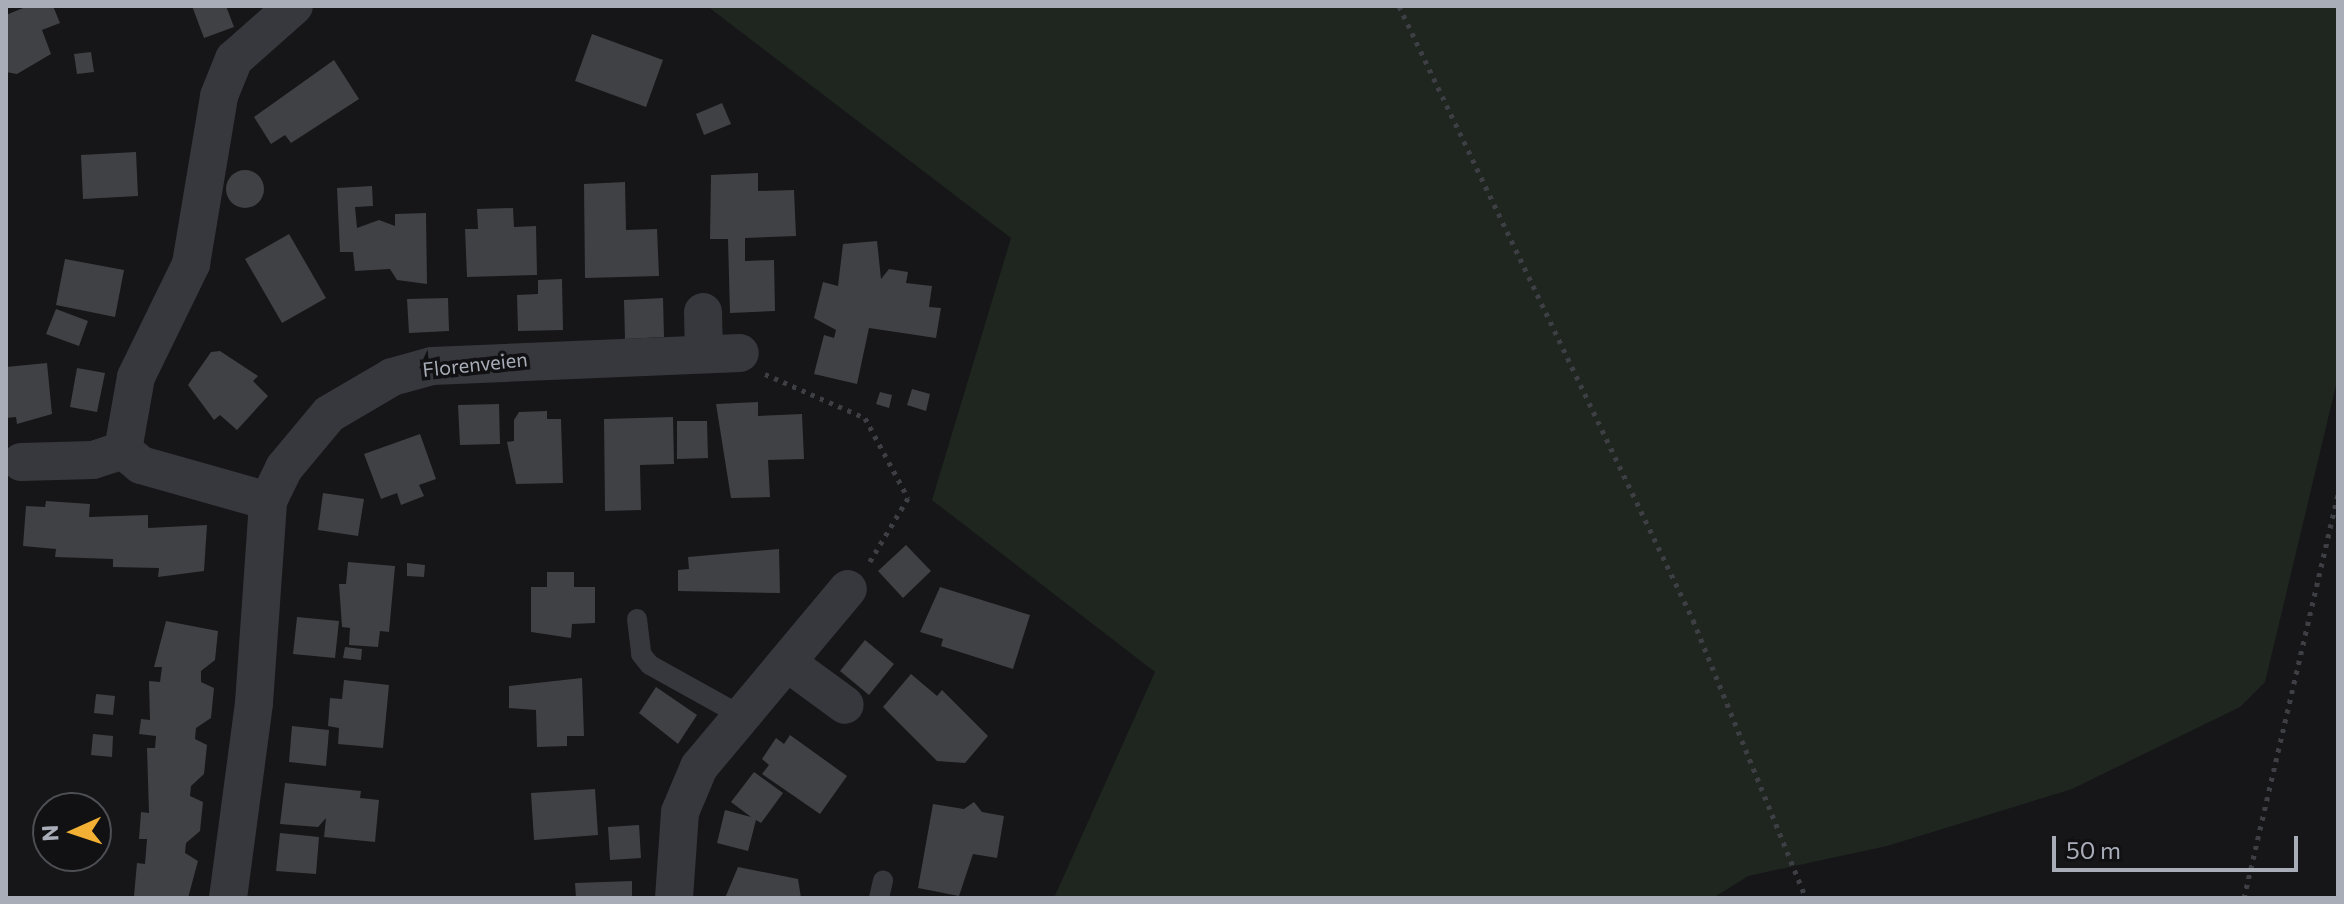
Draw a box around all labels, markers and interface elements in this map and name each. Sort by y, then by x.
street label: Florenveien [421,347,529,381]
north arrow [32,792,112,872]
scale bar [2056,820,2302,870]
text: N [36,824,63,842]
text: 50 m [2066,835,2121,864]

